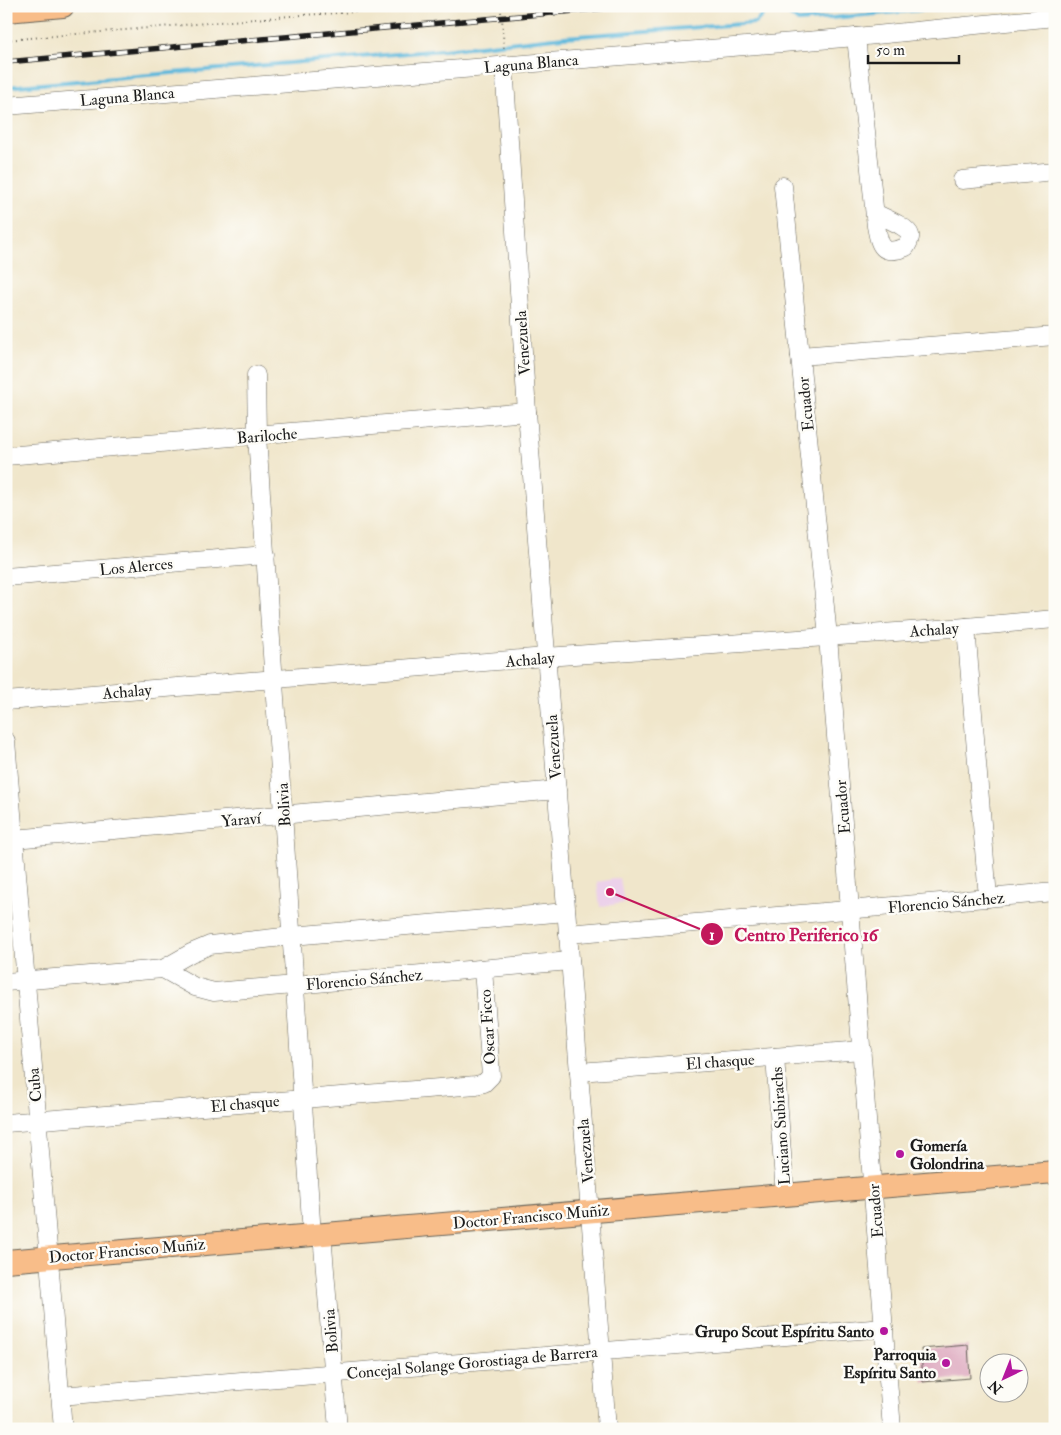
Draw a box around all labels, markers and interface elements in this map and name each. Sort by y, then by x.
scale bar [868,32,960,64]
text: 50 m [876,41,905,60]
street label: Laguna Blanca [483,50,580,78]
street label: Laguna Blanca [79,83,176,111]
street label: Venezuela [511,309,535,376]
street label: Ecuador [793,376,819,432]
street label: Bariloche [236,423,298,449]
street label: Los Alerces [99,554,174,580]
street label: Achalay [908,618,960,642]
street label: Achalay [504,648,556,672]
street label: Achalay [101,680,153,704]
street label: Venezuela [542,713,566,780]
street label: Ecuador [831,779,855,835]
street label: Bolivia [272,782,296,828]
street label: Yaraví [220,808,263,832]
street label: Florencio Sánchez [887,888,1006,918]
callout: Centro Periferico 16 [700,918,888,951]
text: Centro Periferico 16 [734,924,880,947]
text: 1 [709,926,715,945]
street label: Florencio Sánchez [305,965,424,995]
street label: Oscar Ficco [475,988,501,1065]
street label: El chasque [685,1050,756,1074]
street label: Luciano Subirachs [767,1066,795,1186]
street label: Cuba [24,1067,46,1103]
street label: El chasque [210,1091,281,1117]
street label: Venezuela [573,1117,599,1184]
place label: Gomería Golondrina [910,1136,984,1174]
marker: Gomería Golondrina [894,1148,906,1160]
street label: Ecuador [864,1183,888,1239]
street label: Doctor Francisco Muñiz [452,1200,610,1234]
street label: Doctor Francisco Muñiz [48,1234,206,1268]
street label: Bolivia [319,1308,343,1354]
place label: Grupo Scout Espíritu Santo [695,1322,874,1343]
marker: Grupo Scout Espíritu Santo [878,1325,890,1337]
street label: Concejal Solange Gorostiaga de Barrera [346,1342,599,1384]
place label: Parroquia Espíritu Santo [843,1345,936,1384]
north arrow [978,1352,1028,1402]
marker: Parroquia Espíritu Santo [940,1357,952,1369]
text: N [985,1376,1007,1398]

